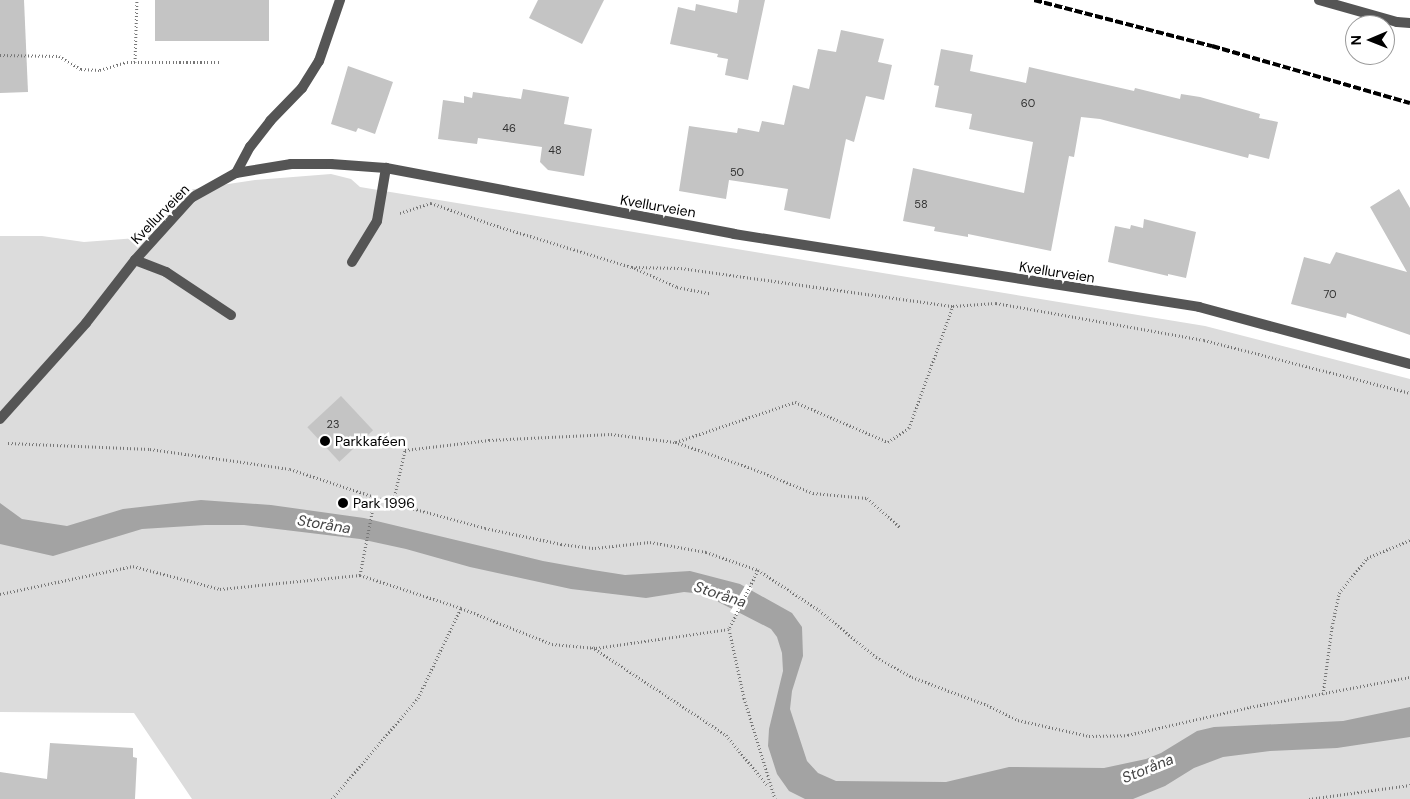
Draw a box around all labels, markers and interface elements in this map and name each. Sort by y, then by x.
north arrow [1345,15,1395,65]
text: N [1347,35,1365,46]
house number: 60 [1021,96,1035,110]
house number: 46 [502,121,516,135]
house number: 48 [548,143,562,157]
house number: 50 [730,165,744,179]
street label: Kvellurveien [127,181,193,247]
street label: Kvellurveien [619,191,697,221]
house number: 58 [914,197,928,211]
street label: Kvellurveien [1018,258,1096,286]
house number: 70 [1323,287,1337,301]
house number: 23 [327,417,339,431]
place label: Parkkaféen [335,433,406,449]
marker: Parkkaféen [319,435,331,447]
place label: Park 1996 [353,495,415,511]
marker: Park 1996 [337,497,349,509]
water label: Storåna [296,512,352,538]
water label: Storåna [692,578,748,612]
water label: Storåna [1120,751,1176,787]

